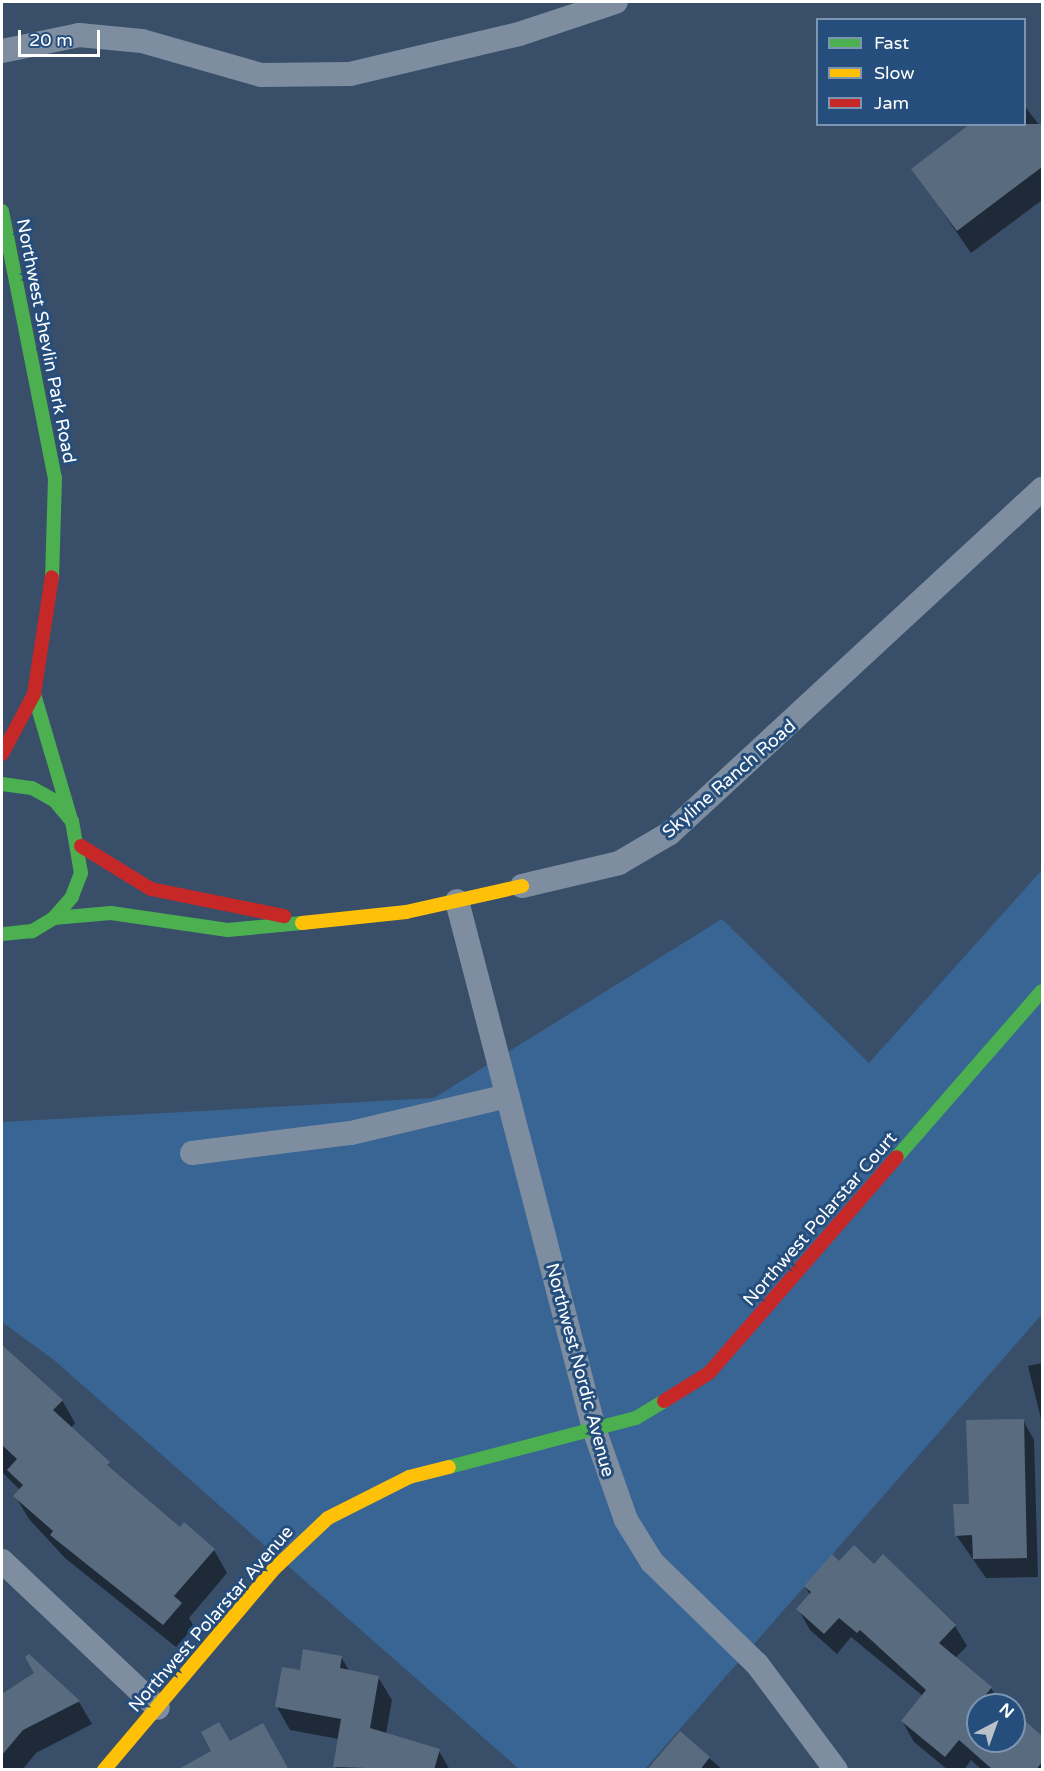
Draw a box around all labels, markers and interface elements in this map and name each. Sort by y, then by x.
scale bar [21,18,104,56]
legend [816,18,1026,126]
text: 20 m [29,29,73,51]
text: Fast [874,32,909,54]
text: Slow [874,62,915,84]
text: Jam [874,92,909,114]
street label: Northwest Shevlin Park Road [12,217,80,465]
street label: Skyline Ranch Road [658,715,800,843]
street label: Northwest Polarstar Court [739,1128,901,1310]
street label: Northwest Nordic Avenue [541,1261,619,1479]
street label: Northwest Polarstar Avenue [124,1521,298,1717]
north arrow [966,1693,1026,1753]
text: N [995,1699,1018,1723]

